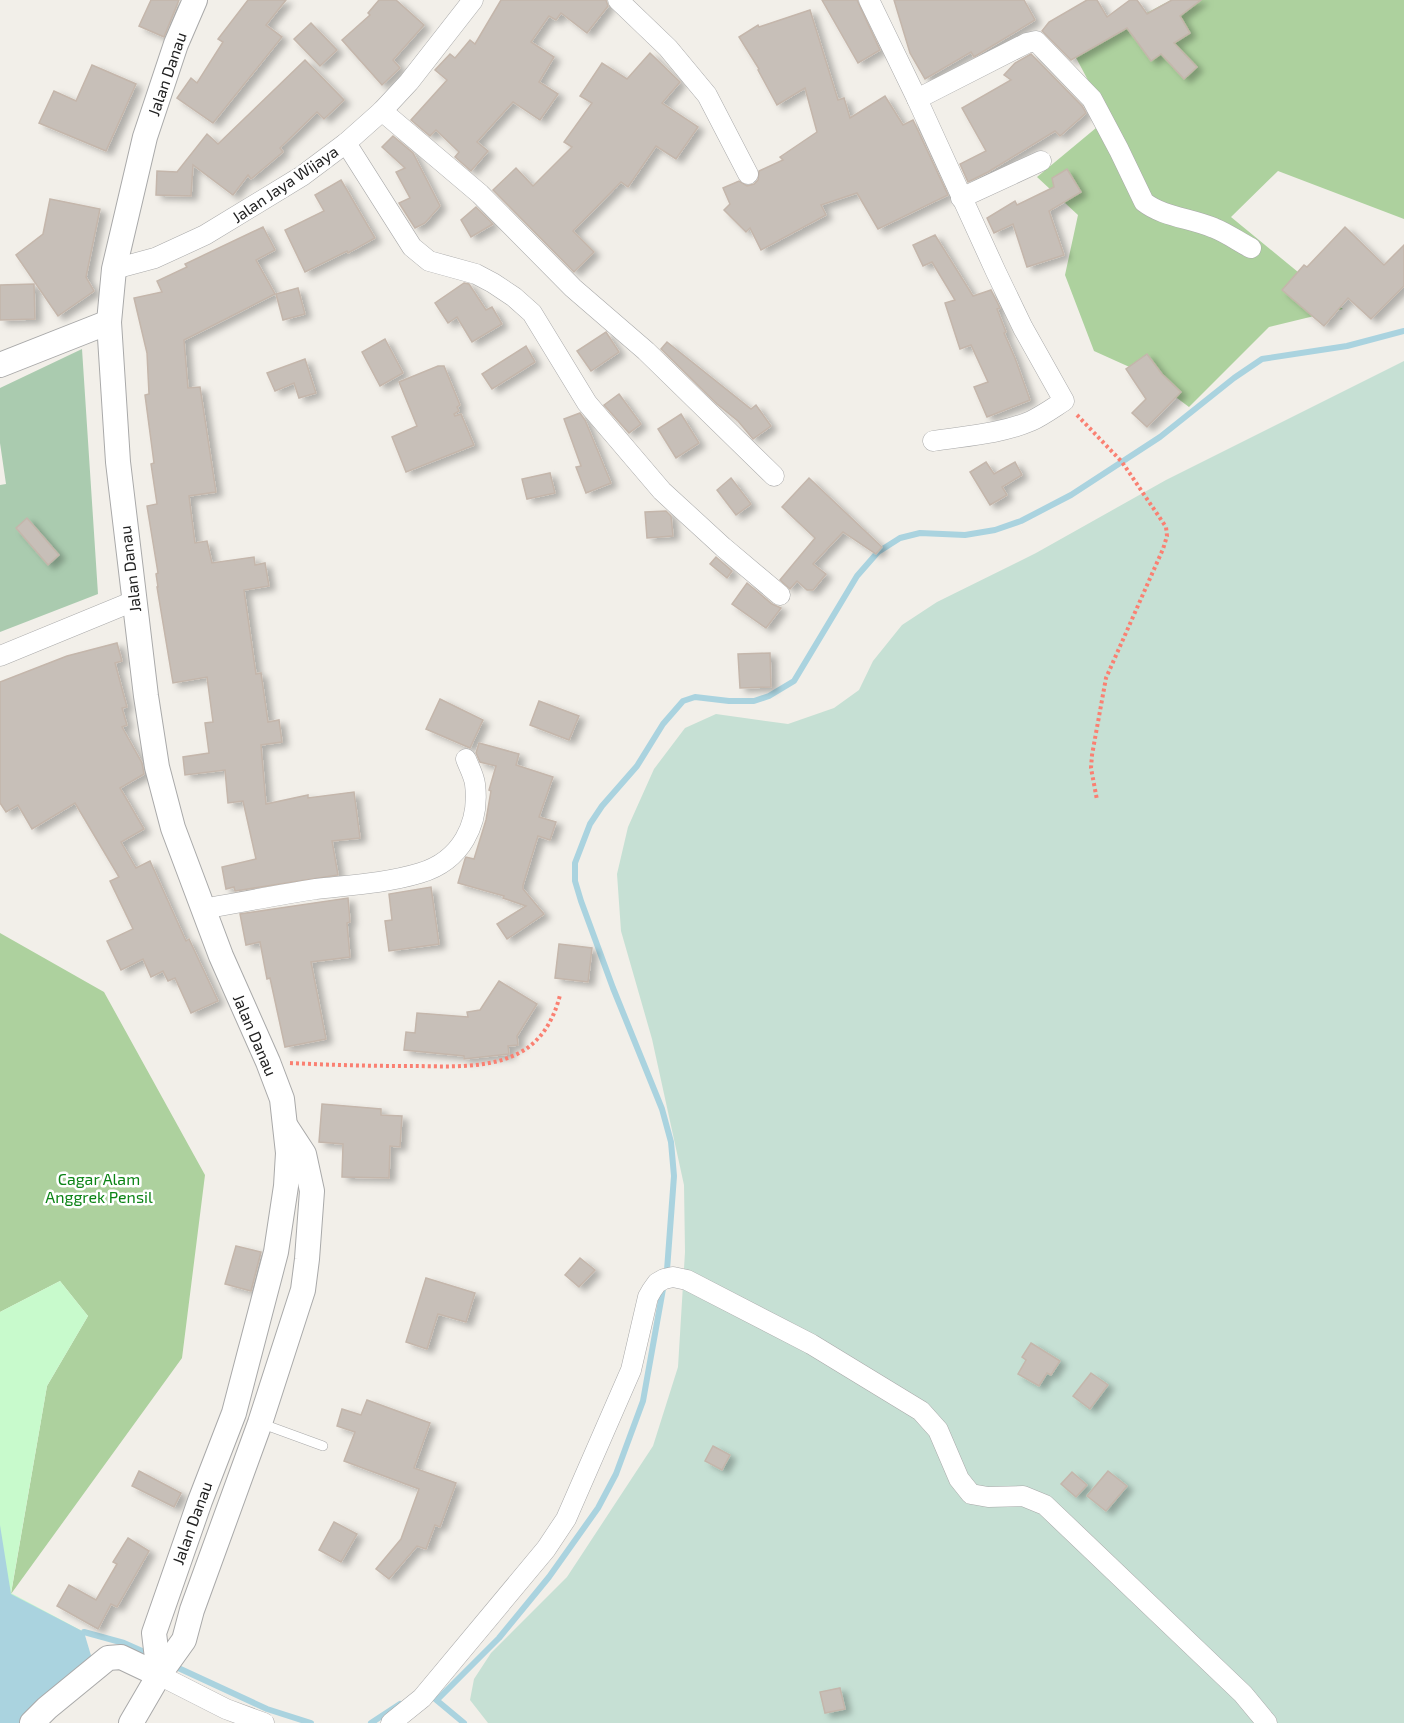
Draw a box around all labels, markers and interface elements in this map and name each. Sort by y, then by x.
street label: Jalan Danau [143,30,190,118]
street label: Jalan Jaya Wijaya [228,141,342,227]
street label: Jalan Danau [115,525,144,614]
street label: Jalan Danau [230,991,281,1079]
park label: Cagar Alam Anggrek Pensil [45,1169,153,1206]
street label: Jalan Danau [168,1479,215,1567]

